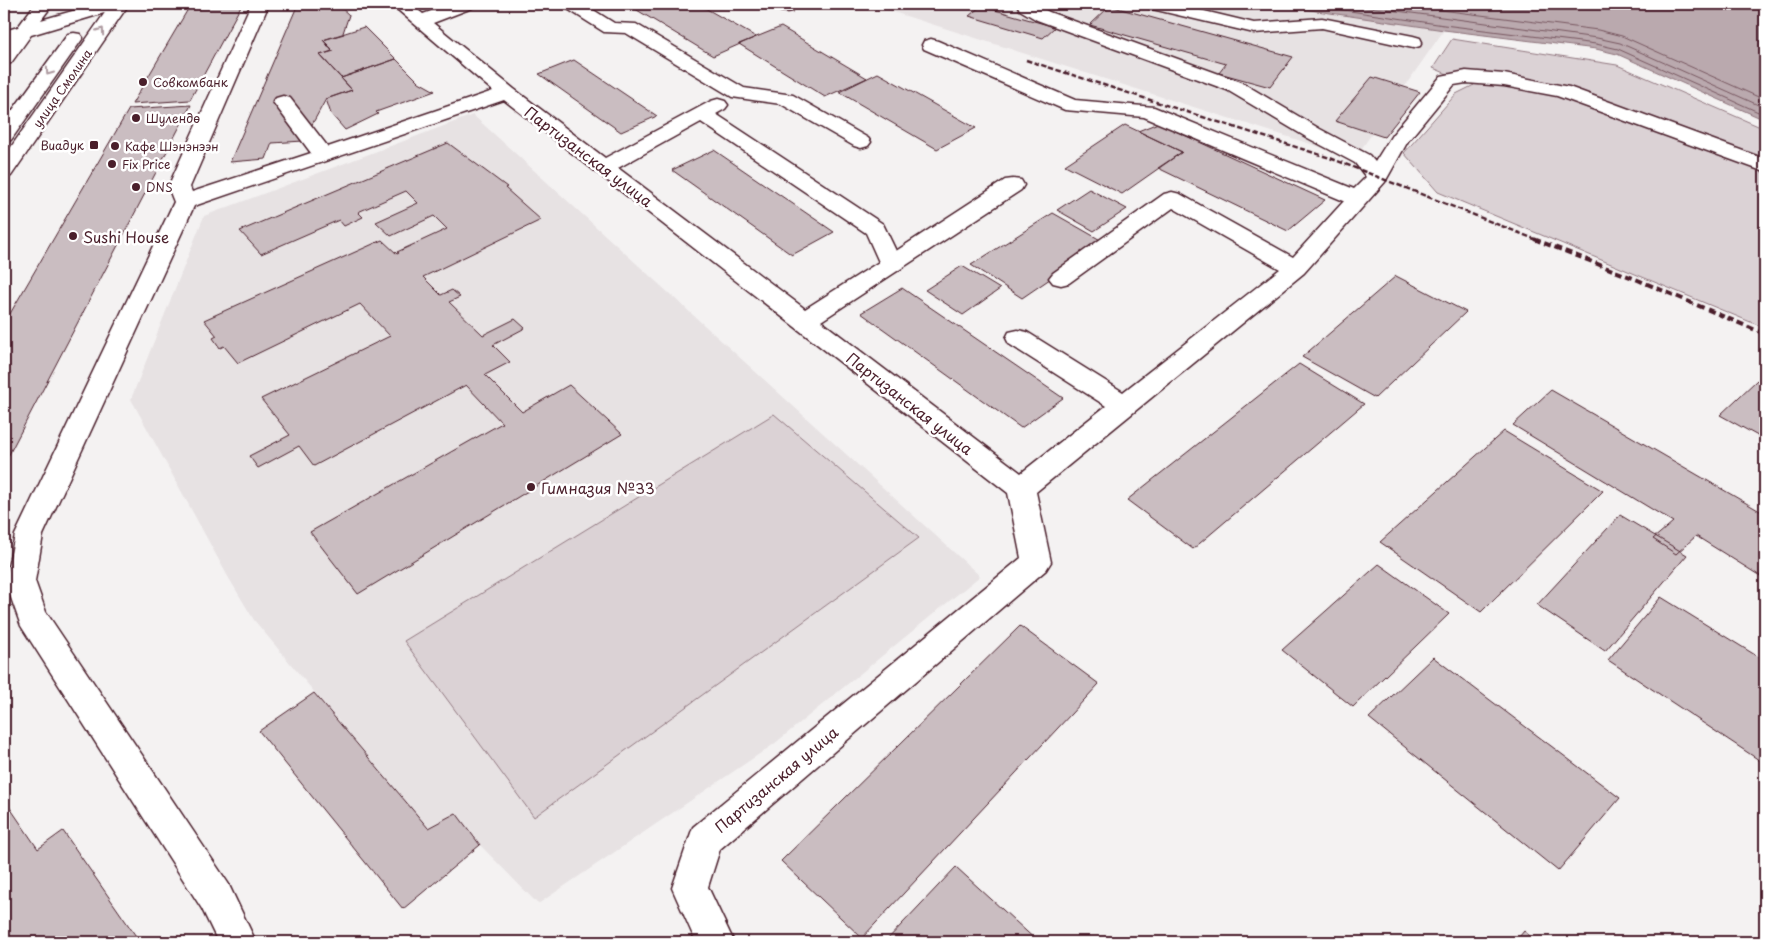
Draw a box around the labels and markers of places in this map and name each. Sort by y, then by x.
place label: Совкомбанк [153,73,229,91]
marker: Совкомбанк [137,76,149,88]
place label: Шулендө [146,109,200,127]
marker: Шулендө [130,112,142,124]
place label: Виадук [40,136,85,154]
place label: Кафе Шэнэнээн [125,137,219,155]
marker: Виадук [88,139,100,151]
marker: Кафе Шэнэнээн [109,140,121,152]
place label: Fix Price [122,155,170,173]
marker: Fix Price [106,158,118,170]
place label: DNS [146,178,173,196]
marker: DNS [130,181,142,193]
place label: Sushi House [83,225,169,248]
marker: Sushi House [67,230,79,242]
place label: Гимназия №33 [541,476,655,499]
marker: Гимназия №33 [525,481,537,493]

